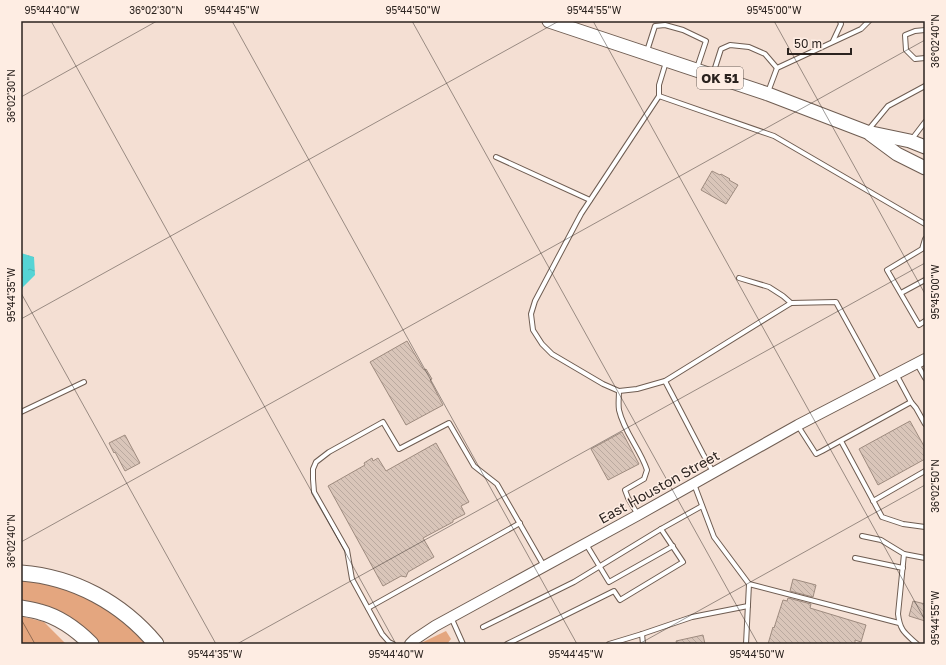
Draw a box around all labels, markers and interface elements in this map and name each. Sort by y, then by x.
text: 95°44'40"W [24,4,80,16]
text: 36°02'30"N [129,4,183,16]
text: 95°44'45"W [205,4,260,16]
text: 95°44'50"W [386,4,441,16]
text: 95°44'55"W [567,4,622,16]
text: 95°45'00"W [746,4,802,16]
text: 36°02'40"N [929,14,941,68]
scale bar [788,30,851,56]
text: 50 m [794,36,822,51]
road number: OK 51 [697,67,743,89]
text: 36°02'30"N [5,69,17,123]
text: 95°45'00"W [929,264,941,320]
text: 95°44'35"W [5,267,17,322]
street label: East Houston Street [595,446,722,527]
text: 36°02'50"N [929,459,941,513]
text: 36°02'40"N [5,514,17,568]
text: 95°44'55"W [929,590,941,645]
text: 95°44'35"W [188,648,243,660]
text: 95°44'40"W [368,648,424,660]
text: 95°44'45"W [549,648,604,660]
text: 95°44'50"W [730,648,785,660]

